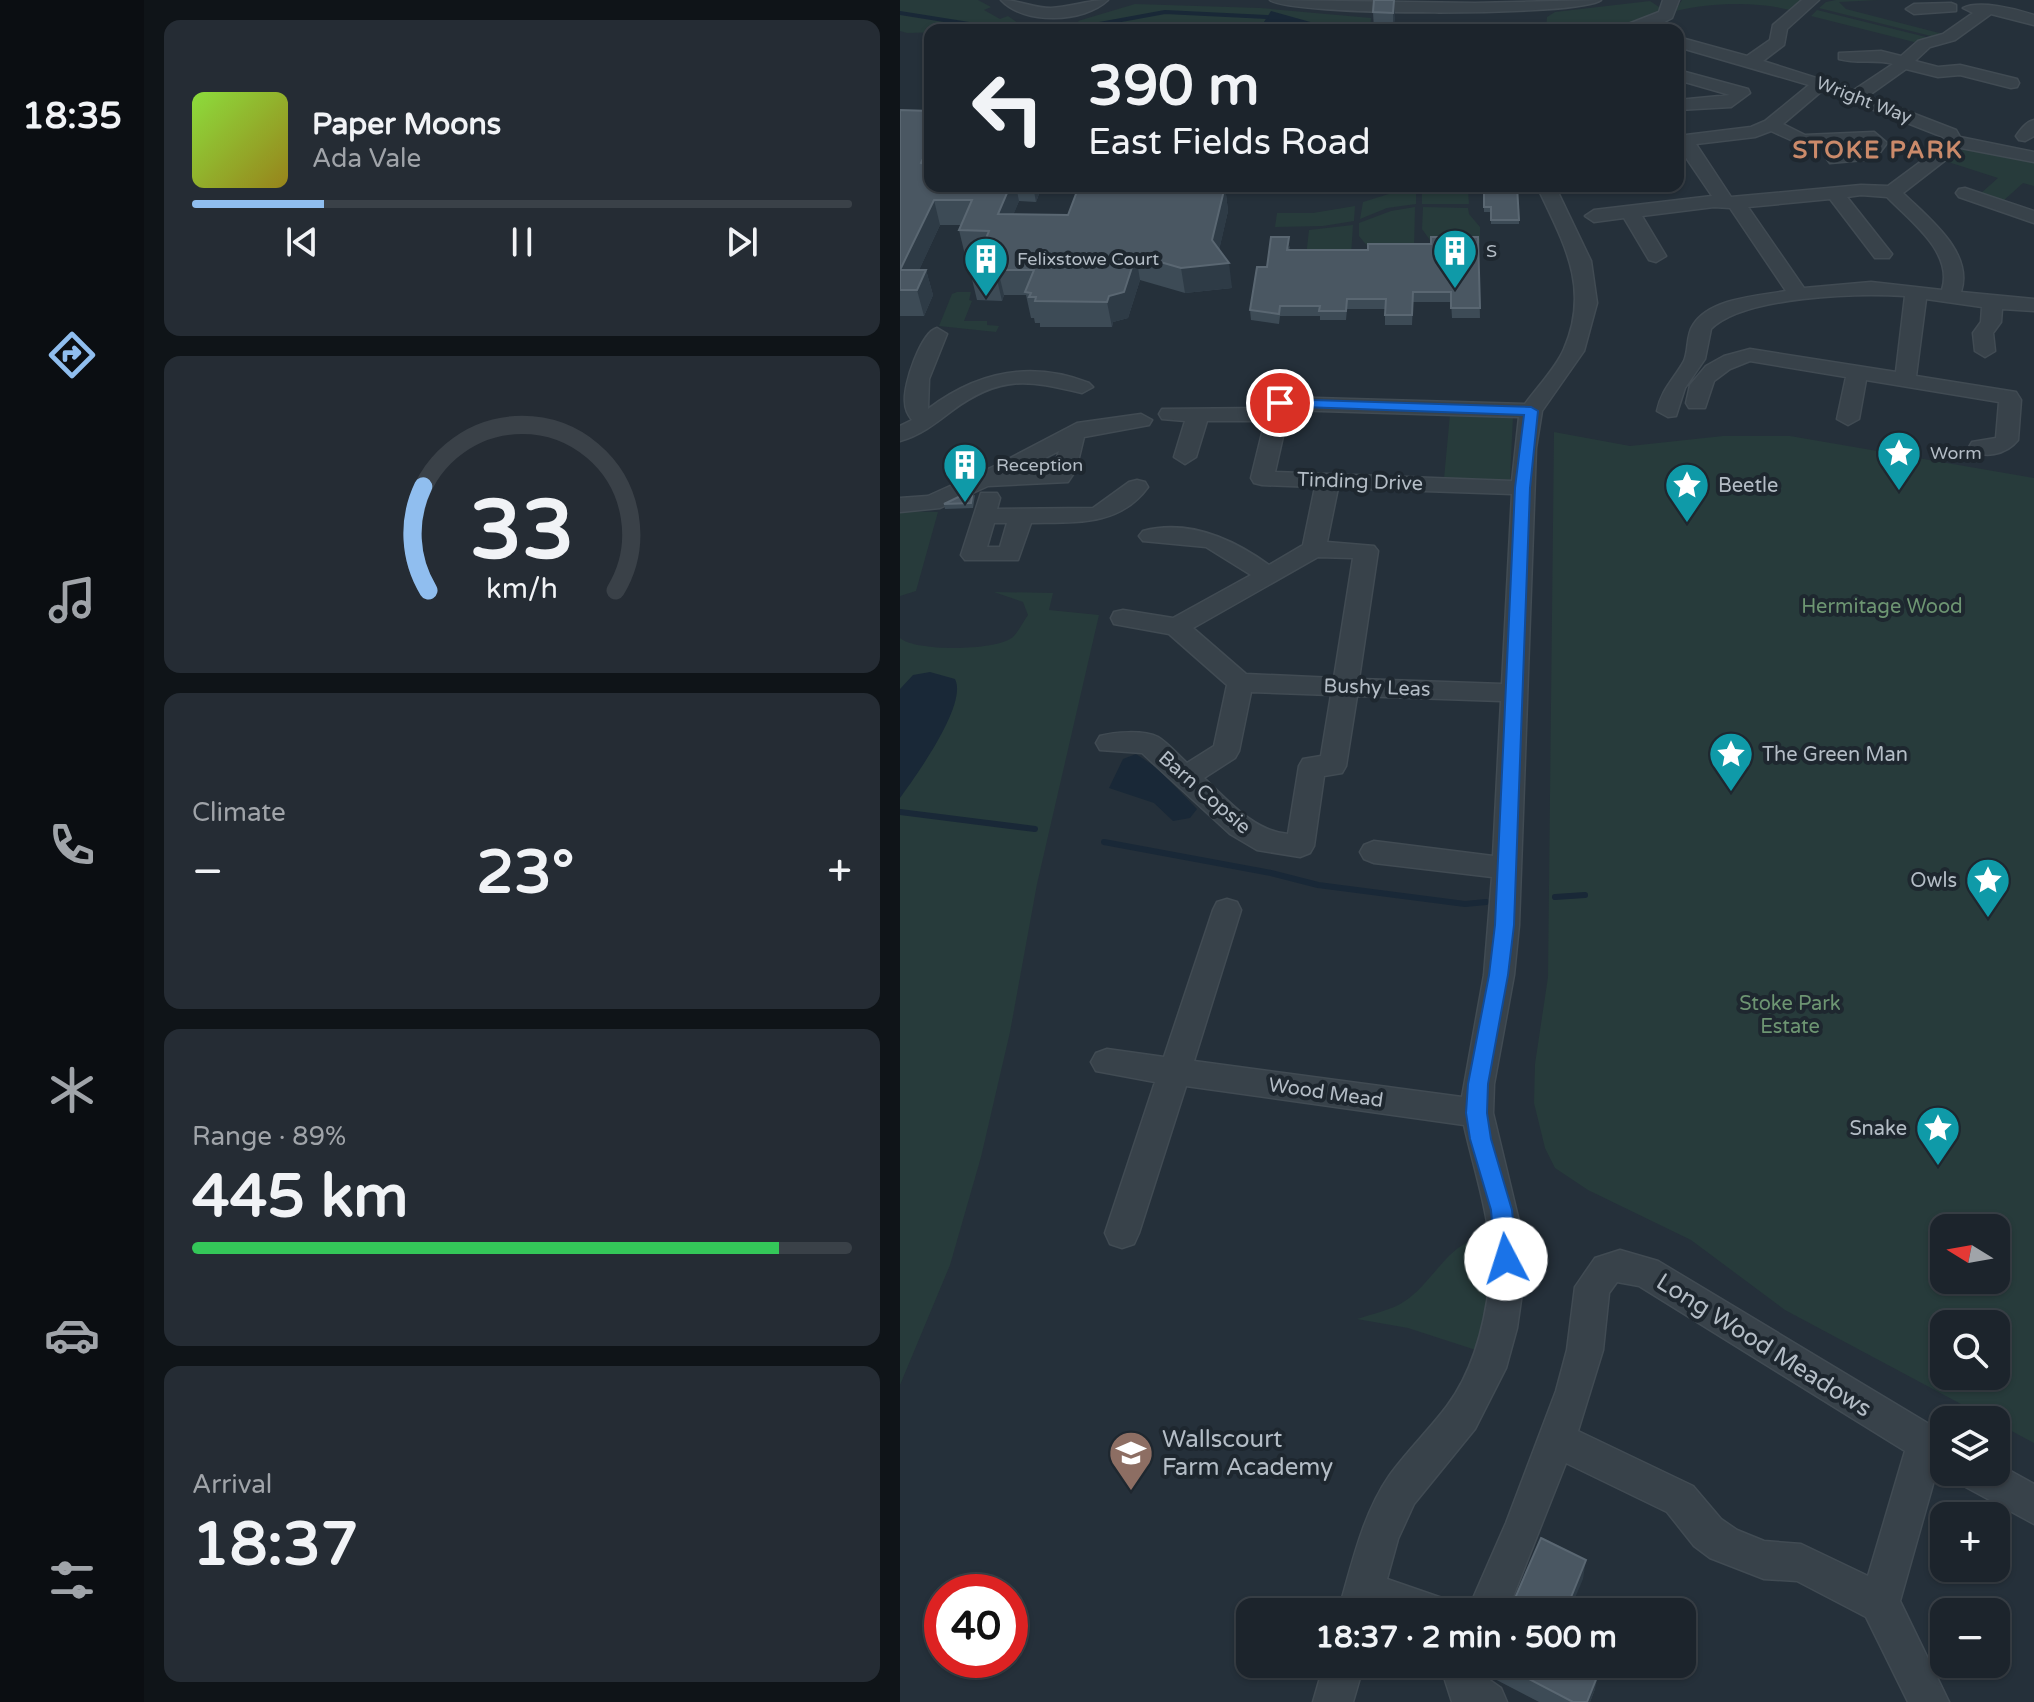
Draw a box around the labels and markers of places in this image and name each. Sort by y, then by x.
building icon: S [1431,227,1479,290]
building icon: Felixstowe Court [962,235,1010,298]
place label: S [1486,240,1497,262]
place label: Felixstowe Court [1017,248,1159,270]
pin [1246,369,1314,437]
place icon: Worm [1875,429,1923,492]
building icon: Reception [941,441,989,504]
place label: Worm [1930,442,1982,464]
place label: Reception [996,454,1083,476]
place icon: Beetle [1663,461,1711,524]
place label: Beetle [1718,474,1778,498]
place icon: The Green Man [1707,730,1755,793]
place label: The Green Man [1762,743,1908,767]
place icon: Owls [1964,856,2012,919]
place label: Owls [1910,869,1957,893]
place icon: Snake [1914,1104,1962,1167]
place label: Snake [1849,1117,1907,1141]
place label: Wallscourt Farm Academy [1162,1425,1333,1482]
school or university icon: Wallscourt Farm Academy [1107,1429,1155,1492]

